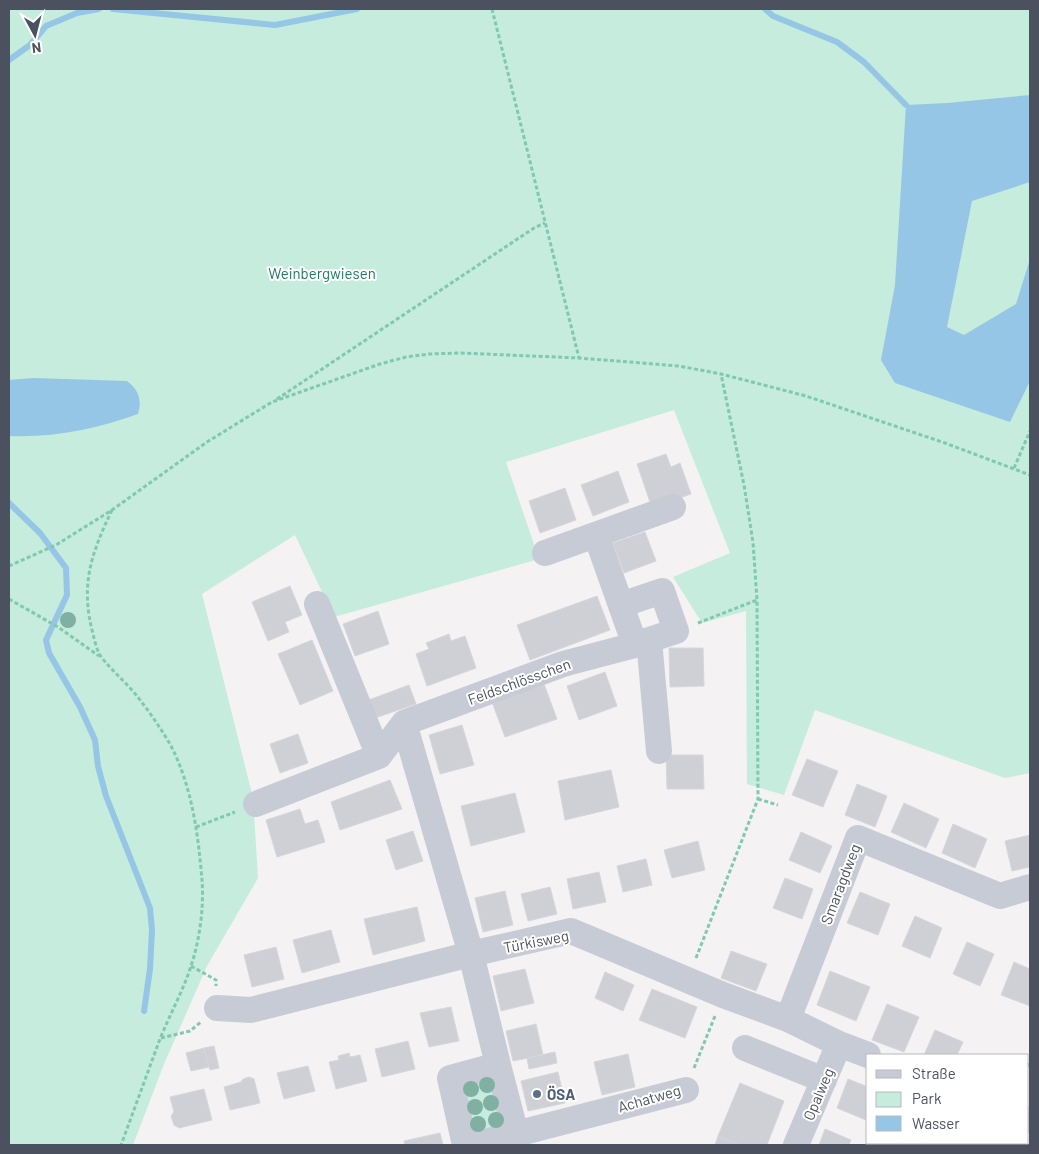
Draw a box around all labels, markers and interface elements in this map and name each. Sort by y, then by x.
north arrow [10,10,60,60]
text: N [31,39,42,57]
park label: Weinbergwiesen [268,264,376,282]
street label: Feldschlösschen [465,654,573,708]
street label: Smaragdweg [816,841,864,927]
street label: Türkisweg [502,926,570,956]
legend [866,1054,1029,1144]
text: Straße [912,1064,956,1082]
street label: Opalweg [799,1065,837,1123]
street label: Achatweg [616,1080,682,1116]
place label: ÖSA [547,1085,575,1103]
marker: ÖSA [531,1088,543,1100]
text: Park [912,1089,942,1107]
text: Wasser [912,1114,960,1132]

